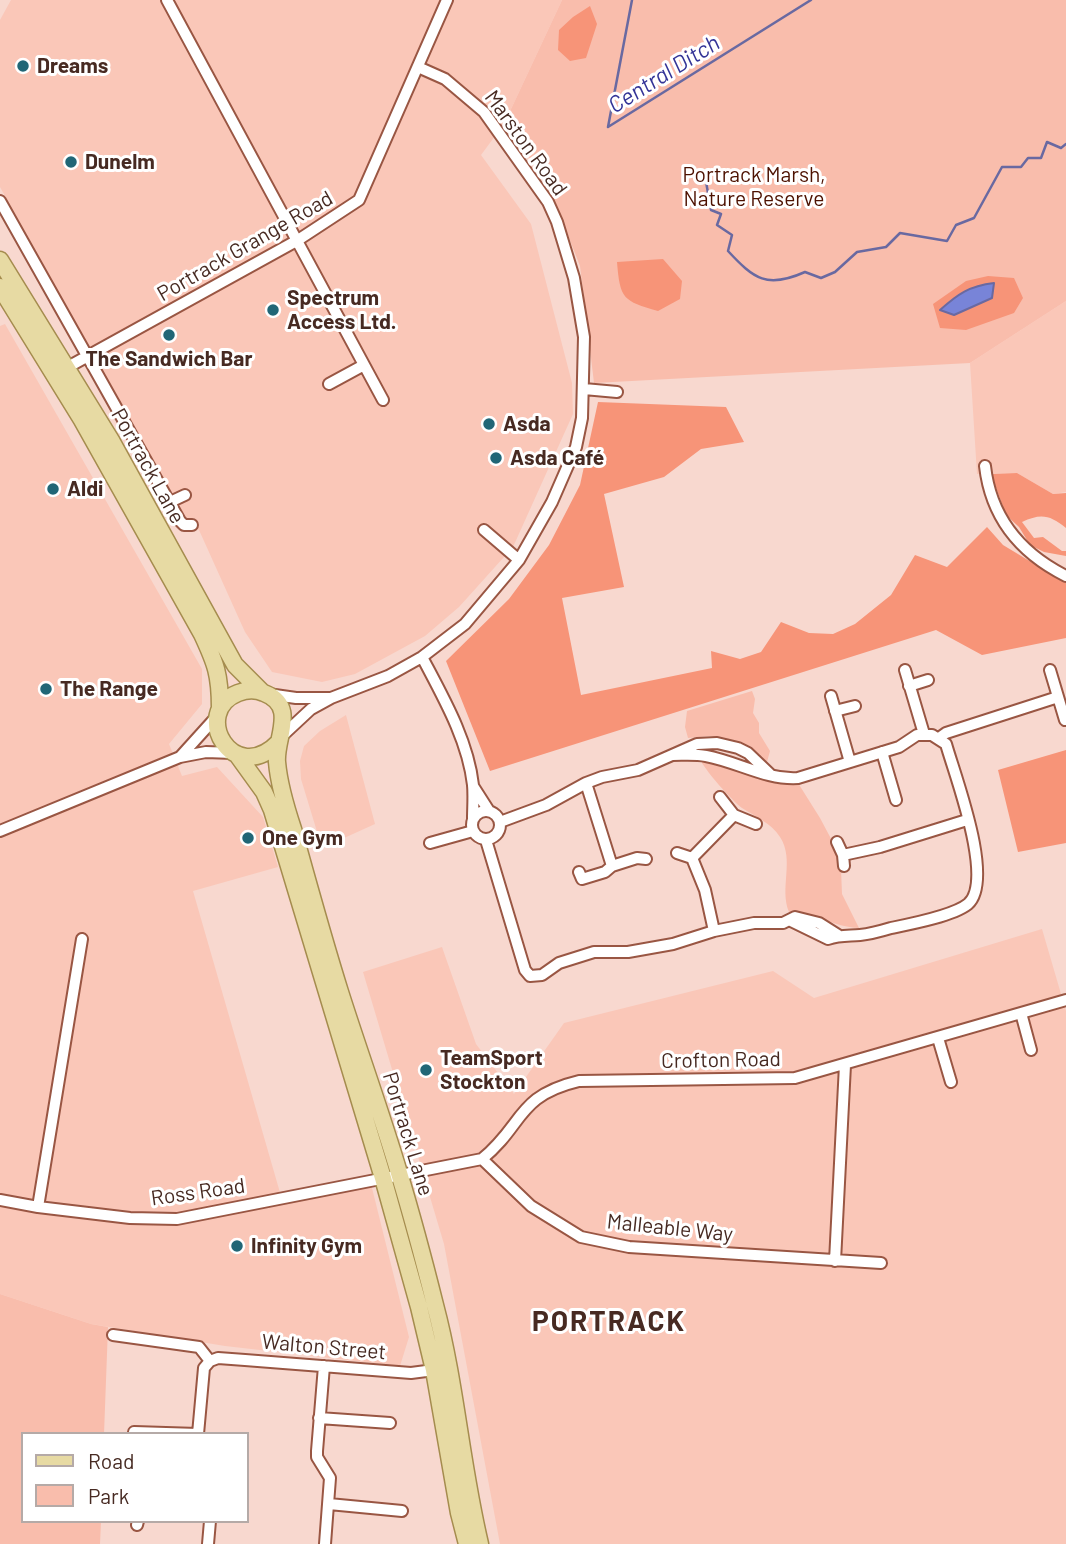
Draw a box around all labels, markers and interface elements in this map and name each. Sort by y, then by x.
water label: Central Ditch [603,29,725,119]
place label: Dreams [37,53,108,79]
marker: Dreams [15,58,31,74]
street label: Marston Road [479,85,573,201]
place label: Dunelm [85,149,155,175]
marker: Dunelm [63,154,79,170]
park label: Portrack Marsh, Nature Reserve [683,162,825,212]
street label: Portrack Grange Road [153,185,337,307]
place label: Spectrum Access Ltd. [287,285,397,335]
marker: Spectrum Access Ltd. [265,302,281,318]
marker: The Sandwich Bar [161,327,177,343]
place label: The Sandwich Bar [86,346,252,372]
street label: Portrack Lane [106,404,190,528]
place label: Asda [503,411,551,437]
marker: Asda [481,416,497,432]
place label: Asda Café [510,445,604,471]
marker: Asda Café [488,450,504,466]
place label: Aldi [67,476,103,502]
marker: Aldi [45,481,61,497]
place label: The Range [60,676,158,702]
marker: The Range [38,681,54,697]
place label: One Gym [262,825,343,851]
marker: One Gym [240,830,256,846]
place label: TeamSport Stockton [440,1045,543,1095]
street label: Crofton Road [661,1046,781,1074]
marker: TeamSport Stockton [418,1062,434,1078]
street label: Portrack Lane [377,1069,439,1199]
street label: Ross Road [149,1173,247,1211]
street label: Malleable Way [606,1209,734,1247]
place label: Infinity Gym [251,1233,362,1259]
marker: Infinity Gym [229,1238,245,1254]
district label: PORTRACK [533,1305,685,1339]
street label: Walton Street [261,1329,387,1365]
legend [21,1432,248,1523]
text: Road [88,1448,134,1473]
text: Park [88,1483,129,1508]

